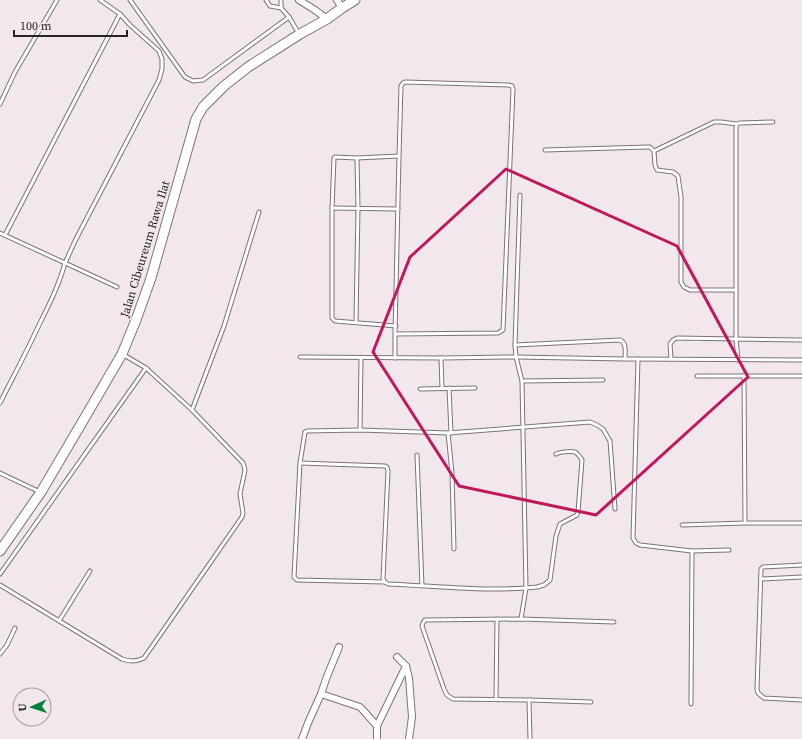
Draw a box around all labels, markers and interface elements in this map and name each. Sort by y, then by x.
scale bar [14,12,127,38]
text: 100 m [20,18,52,34]
street label: Jalan Cibeureum Rawa Ilat [116,179,173,320]
north arrow [12,687,52,727]
text: U [15,703,30,712]

